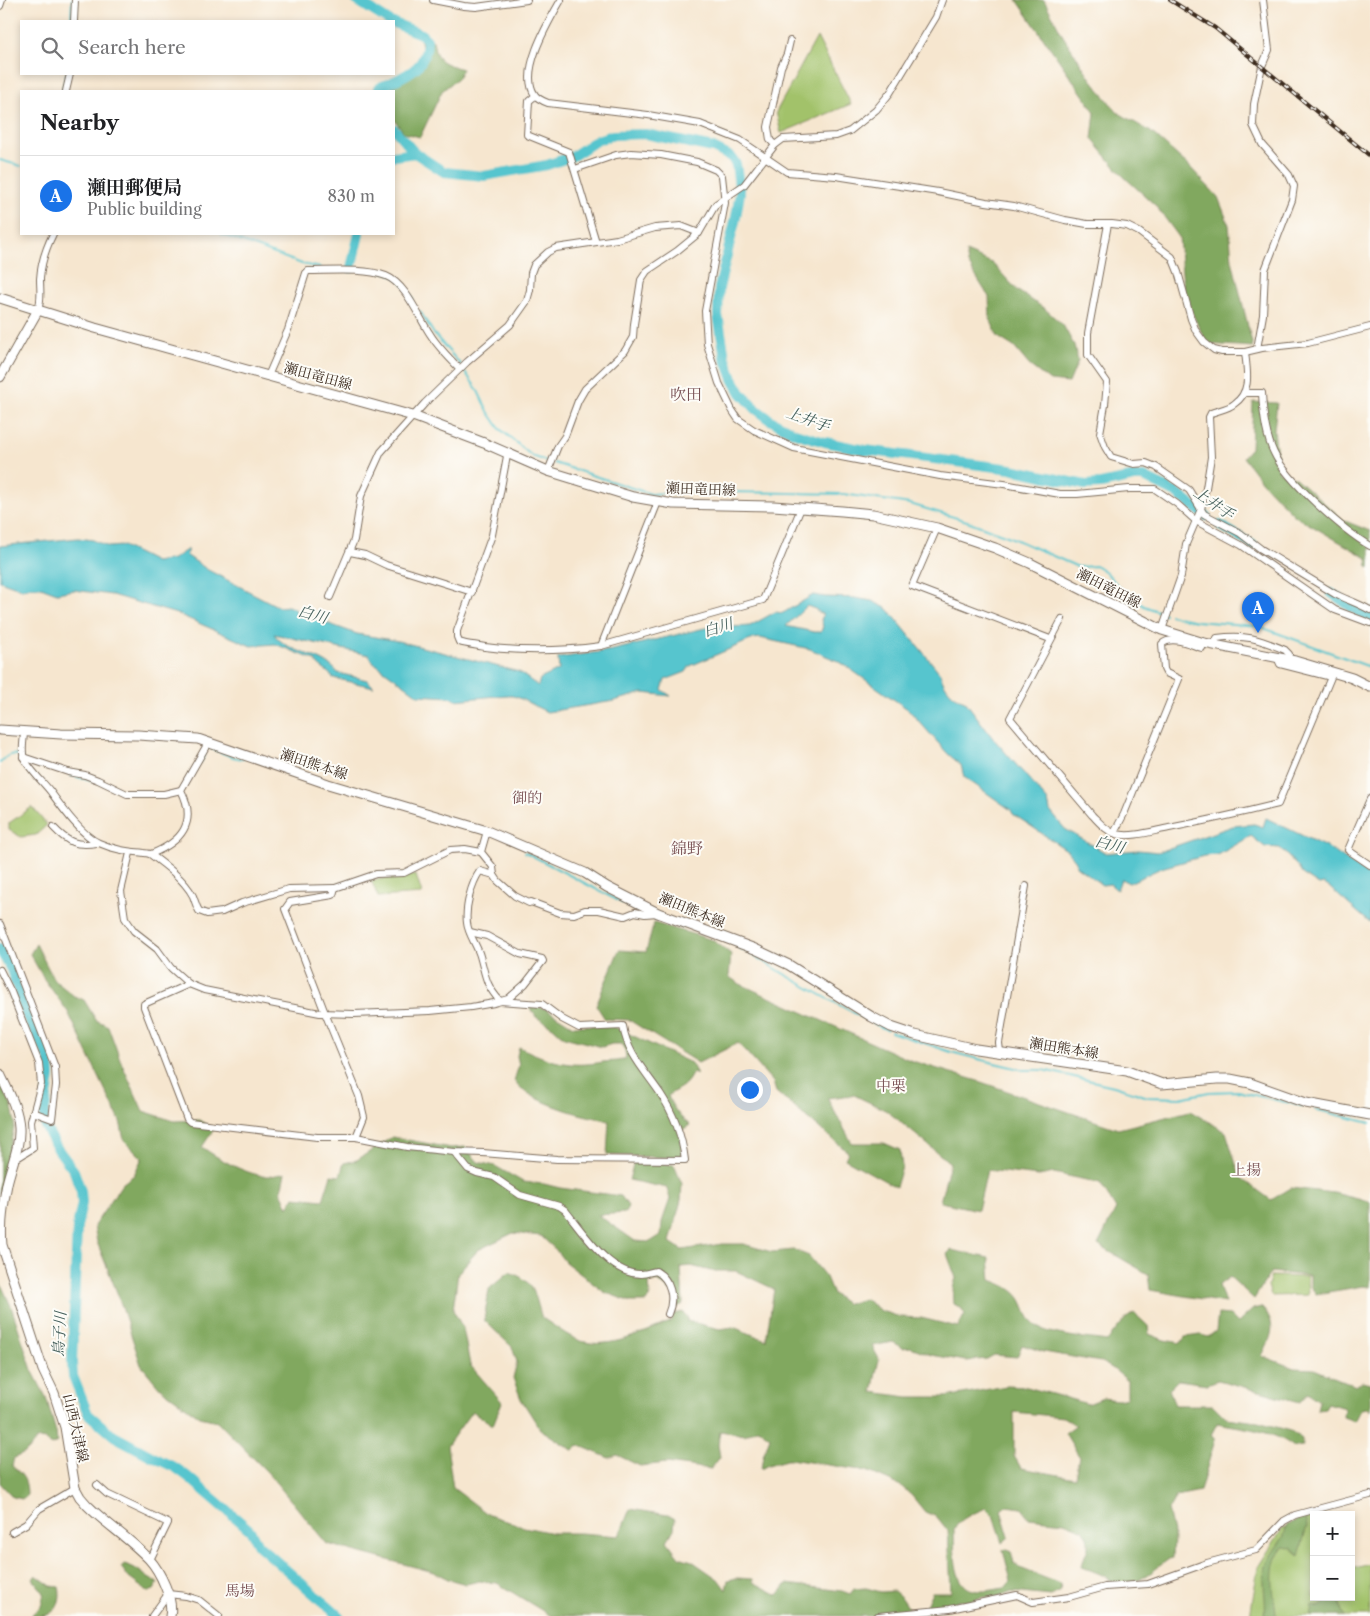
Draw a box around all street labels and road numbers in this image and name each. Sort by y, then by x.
street label: 瀬田竜田線 [282,358,354,394]
street label: 瀬田竜田線 [666,479,736,499]
street label: 瀬田竜田線 [1074,564,1144,612]
street label: 瀬田熊本線 [278,745,350,783]
street label: 瀬田熊本線 [656,889,728,931]
street label: 瀬田熊本線 [1028,1034,1100,1062]
street label: 山西大津線 [59,1392,93,1464]

